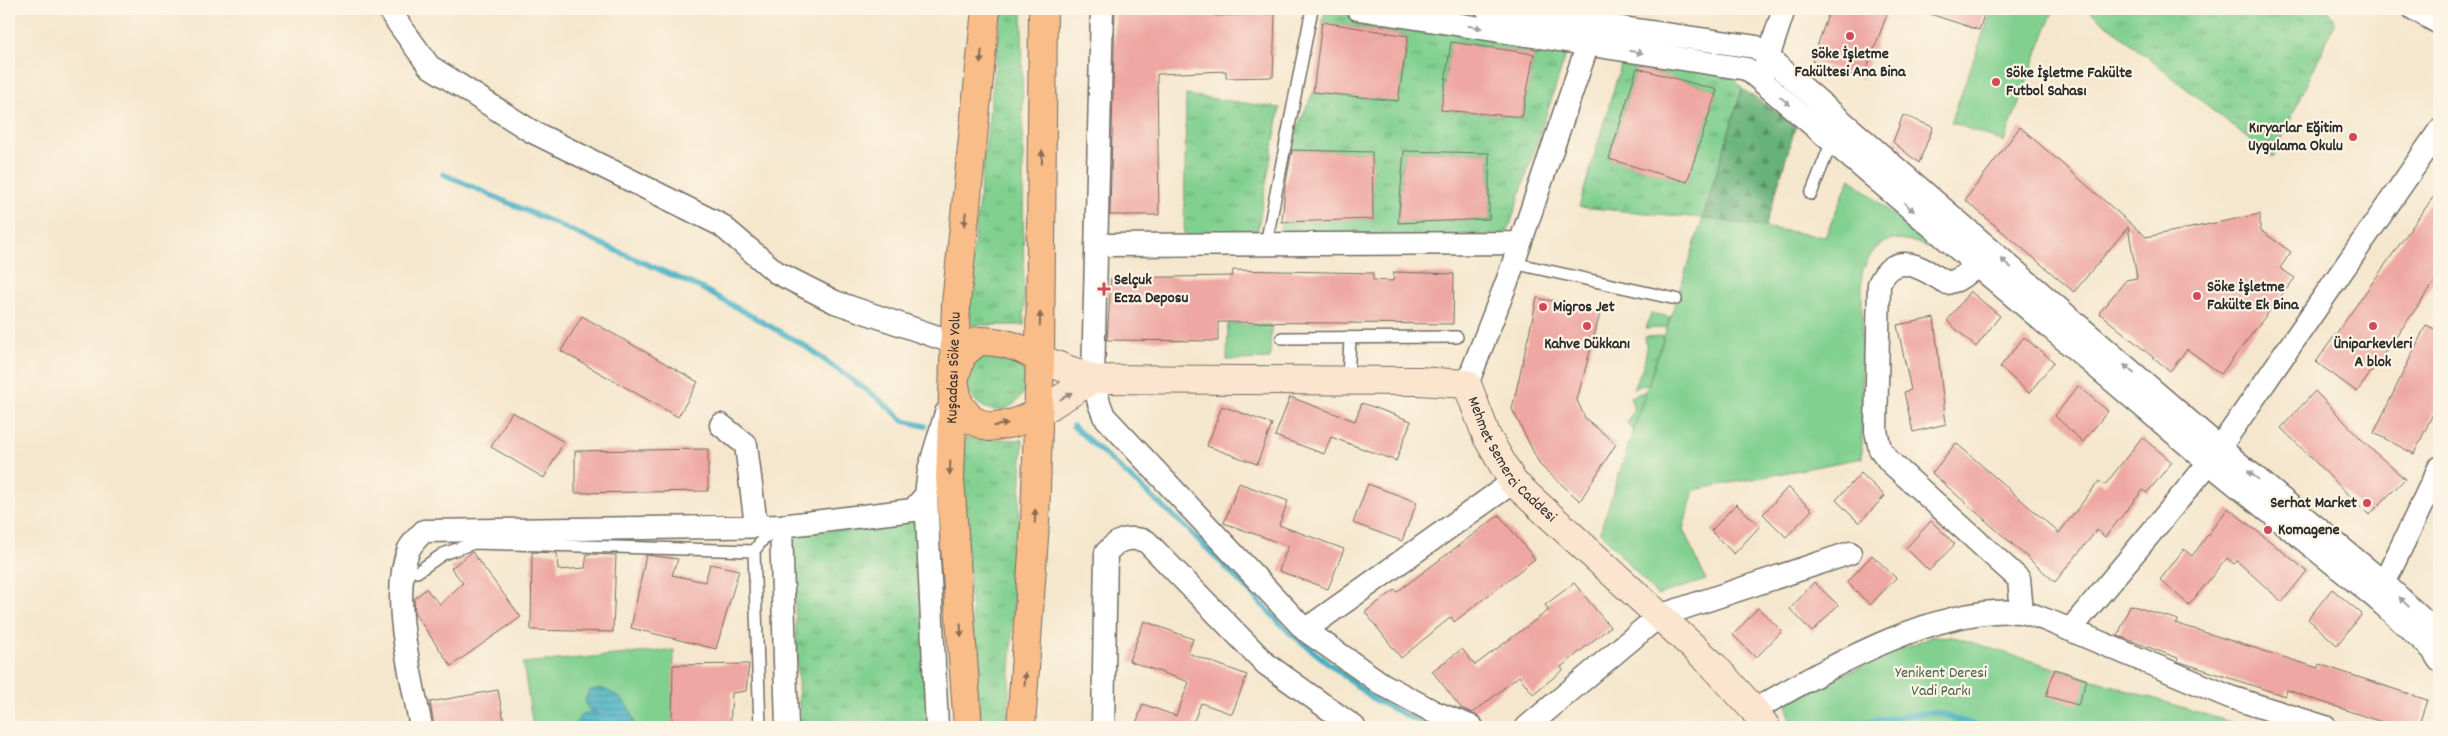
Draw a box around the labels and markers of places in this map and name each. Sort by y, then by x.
marker: Söke İşletme Fakültesi Ana Bina [1844,30,1856,42]
place label: Söke İşletme Fakültesi Ana Bina [1795,43,1907,84]
place label: Söke İşletme Fakülte Futbol Sahası [2006,62,2132,103]
marker: Söke İşletme Fakülte Futbol Sahası [1990,76,2002,88]
place label: Kıryarlar Eğitim Uygulama Okulu [2248,117,2343,158]
marker: Kıryarlar Eğitim Uygulama Okulu [2347,131,2359,143]
place label: Selçuk Ecza Deposu [1114,269,1188,310]
place label: Söke İşletme Fakülte Ek Bina [2207,276,2300,317]
marker: Selçuk Ecza Deposu [1098,283,1110,295]
marker: Söke İşletme Fakülte Ek Bina [2191,290,2203,302]
place label: Migros Jet [1553,296,1615,319]
marker: Migros Jet [1537,301,1549,313]
marker: Kahve Dükkanı [1581,320,1593,332]
marker: Üniparkevleri A blok [2367,320,2379,332]
place label: Kahve Dükkanı [1544,333,1630,356]
place label: Üniparkevleri A blok [2334,333,2412,374]
place label: Serhat Market [2270,492,2357,515]
marker: Serhat Market [2361,497,2373,509]
place label: Komagene [2278,519,2340,542]
marker: Komagene [2262,524,2274,536]

